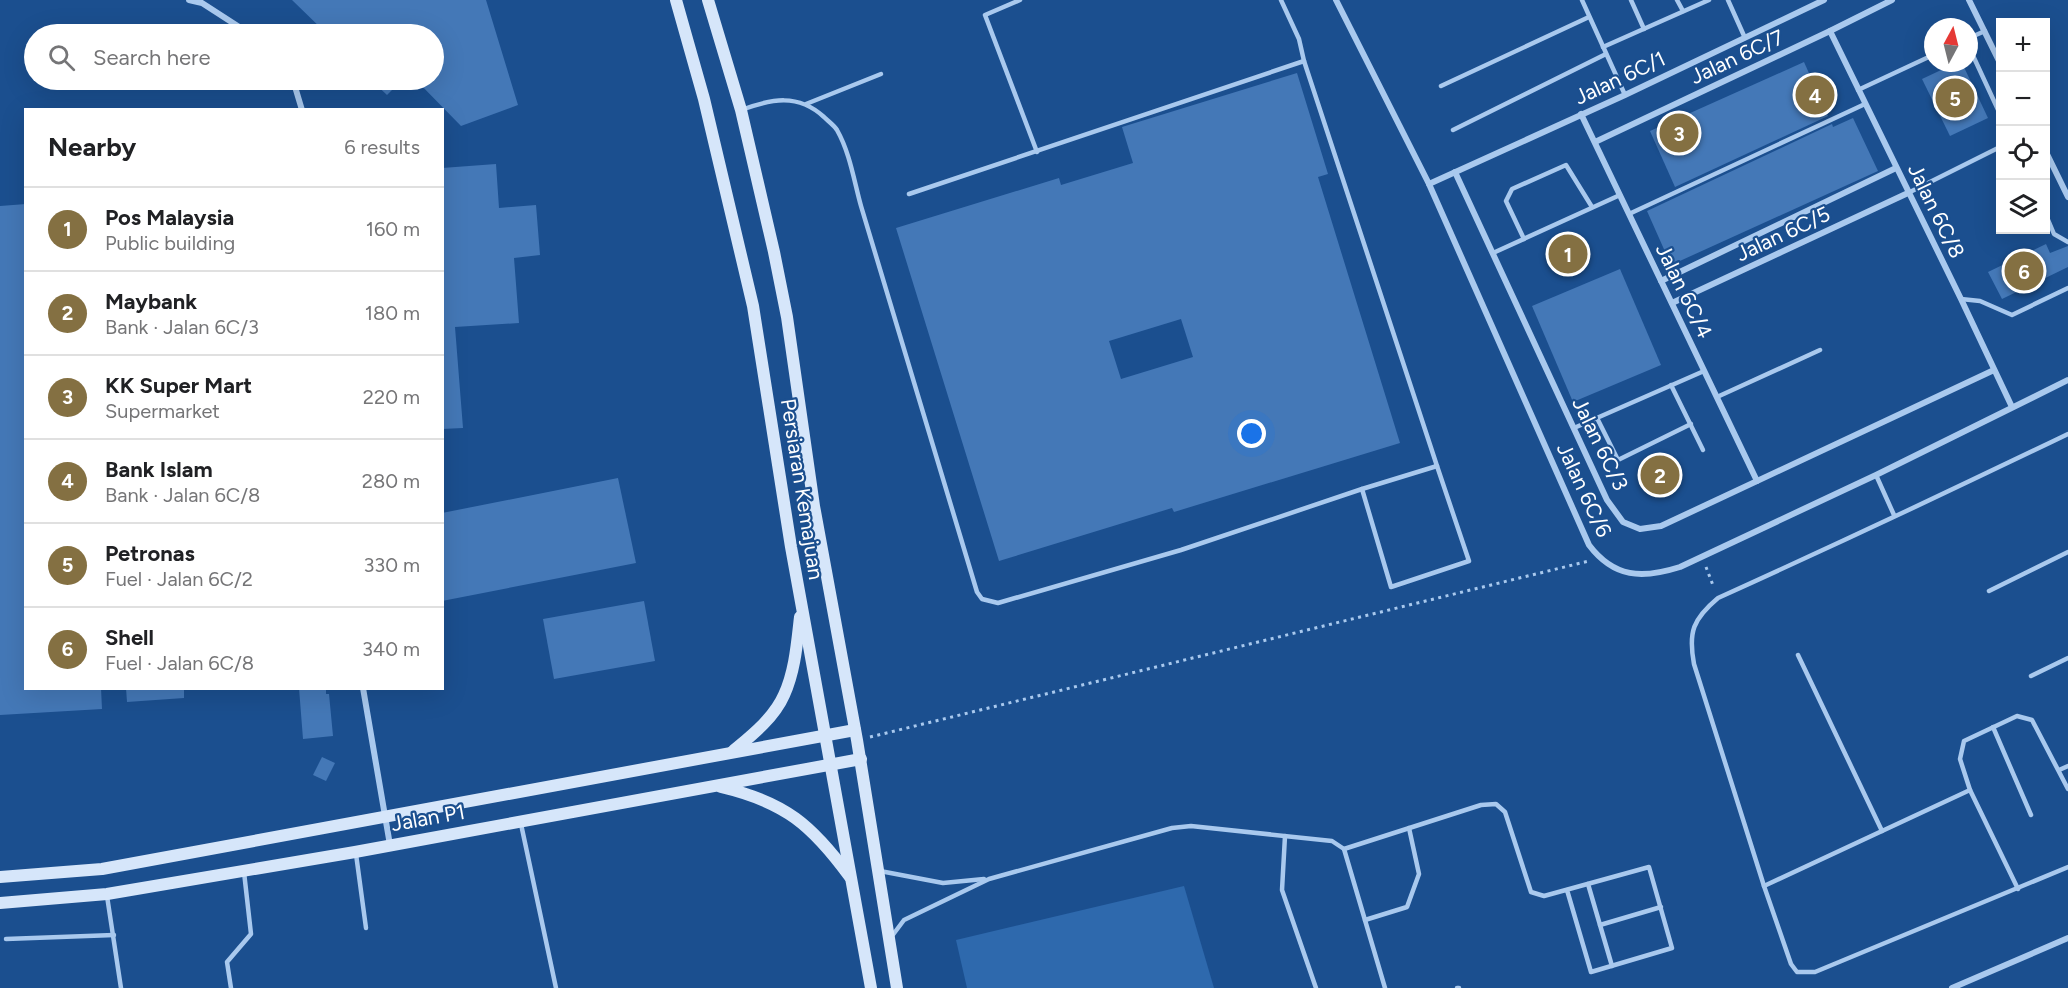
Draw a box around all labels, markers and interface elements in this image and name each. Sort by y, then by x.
north arrow [1924,18,1978,72]
map controls [1996,18,2050,234]
button: + [1996,18,2050,72]
search box [24,24,444,90]
street label: Jalan 6C/7 [1686,24,1787,89]
icon: search [45,41,78,74]
text: Search here [93,44,211,71]
street label: Jalan 6C/1 [1570,46,1669,110]
pin: 4 [1796,72,1834,118]
button: − [1996,72,2050,126]
pin: 5 [1936,76,1974,120]
pin: 3 [1660,110,1698,156]
button: locate [1996,126,2050,180]
text: Nearby [48,131,136,163]
text: 6 results [344,135,420,159]
street label: Jalan 6C/8 [1903,160,1970,262]
button: layers [1996,180,2050,234]
street label: Jalan 6C/5 [1732,201,1834,266]
text: Pos Malaysia [105,204,234,231]
text: 1 [63,217,72,241]
text: 160 m [366,217,420,241]
text: Public building [105,231,235,255]
pin: 1 [1548,232,1588,276]
street label: Jalan 6C/4 [1651,239,1718,342]
pin: 6 [2004,248,2044,294]
text: Maybank [105,288,197,315]
text: 2 [62,301,73,325]
text: 180 m [365,301,420,325]
text: Bank · Jalan 6C/3 [105,315,259,339]
text: KK Super Mart [105,372,252,399]
text: 3 [62,385,73,409]
text: 220 m [363,385,420,409]
street label: Jalan 6C/3 [1567,393,1634,494]
street label: Persiaran Kemajuan [776,397,829,581]
text: Supermarket [105,399,220,423]
your location [1237,419,1266,448]
street label: Jalan 6C/6 [1552,439,1617,541]
pin: 2 [1640,452,1680,498]
text: Bank Islam [105,456,213,483]
text: 4 [61,469,74,493]
text: 280 m [362,469,420,493]
text: Bank · Jalan 6C/8 [105,483,260,507]
text: Petronas [105,540,195,567]
text: 5 [62,553,73,577]
text: 330 m [363,553,420,577]
text: Fuel · Jalan 6C/2 [105,567,253,591]
text: Shell [105,624,154,651]
text: 6 [62,637,73,661]
text: 340 m [362,637,420,661]
text: Fuel · Jalan 6C/8 [105,651,254,675]
street label: Jalan P1 [389,799,467,836]

